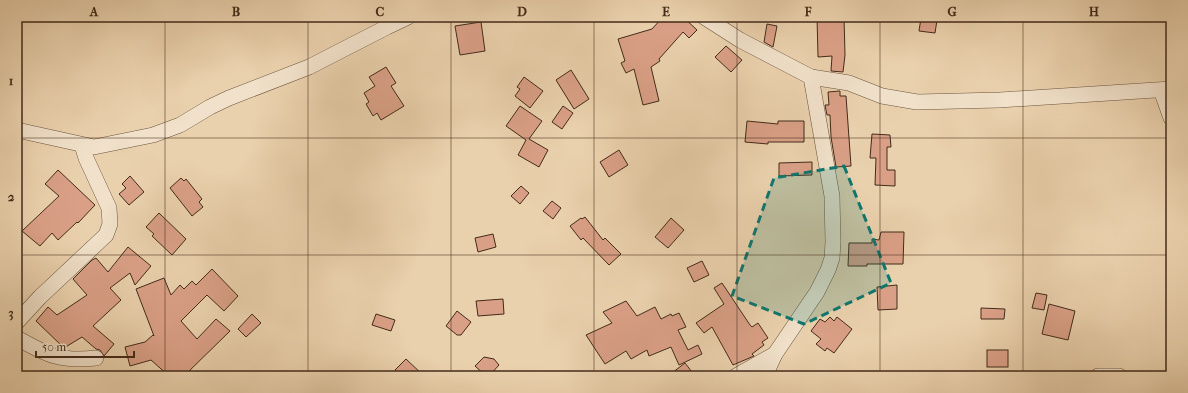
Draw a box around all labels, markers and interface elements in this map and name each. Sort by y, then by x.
text: A [89,4,99,19]
text: B [232,4,241,19]
text: C [376,4,385,19]
text: D [517,4,527,19]
text: E [662,4,670,19]
text: F [804,4,812,19]
text: G [947,4,957,19]
text: H [1089,4,1100,19]
text: 1 [9,73,14,88]
text: 2 [8,189,15,204]
text: 3 [8,305,14,321]
scale bar [36,333,134,359]
text: 50 m [42,340,66,354]

